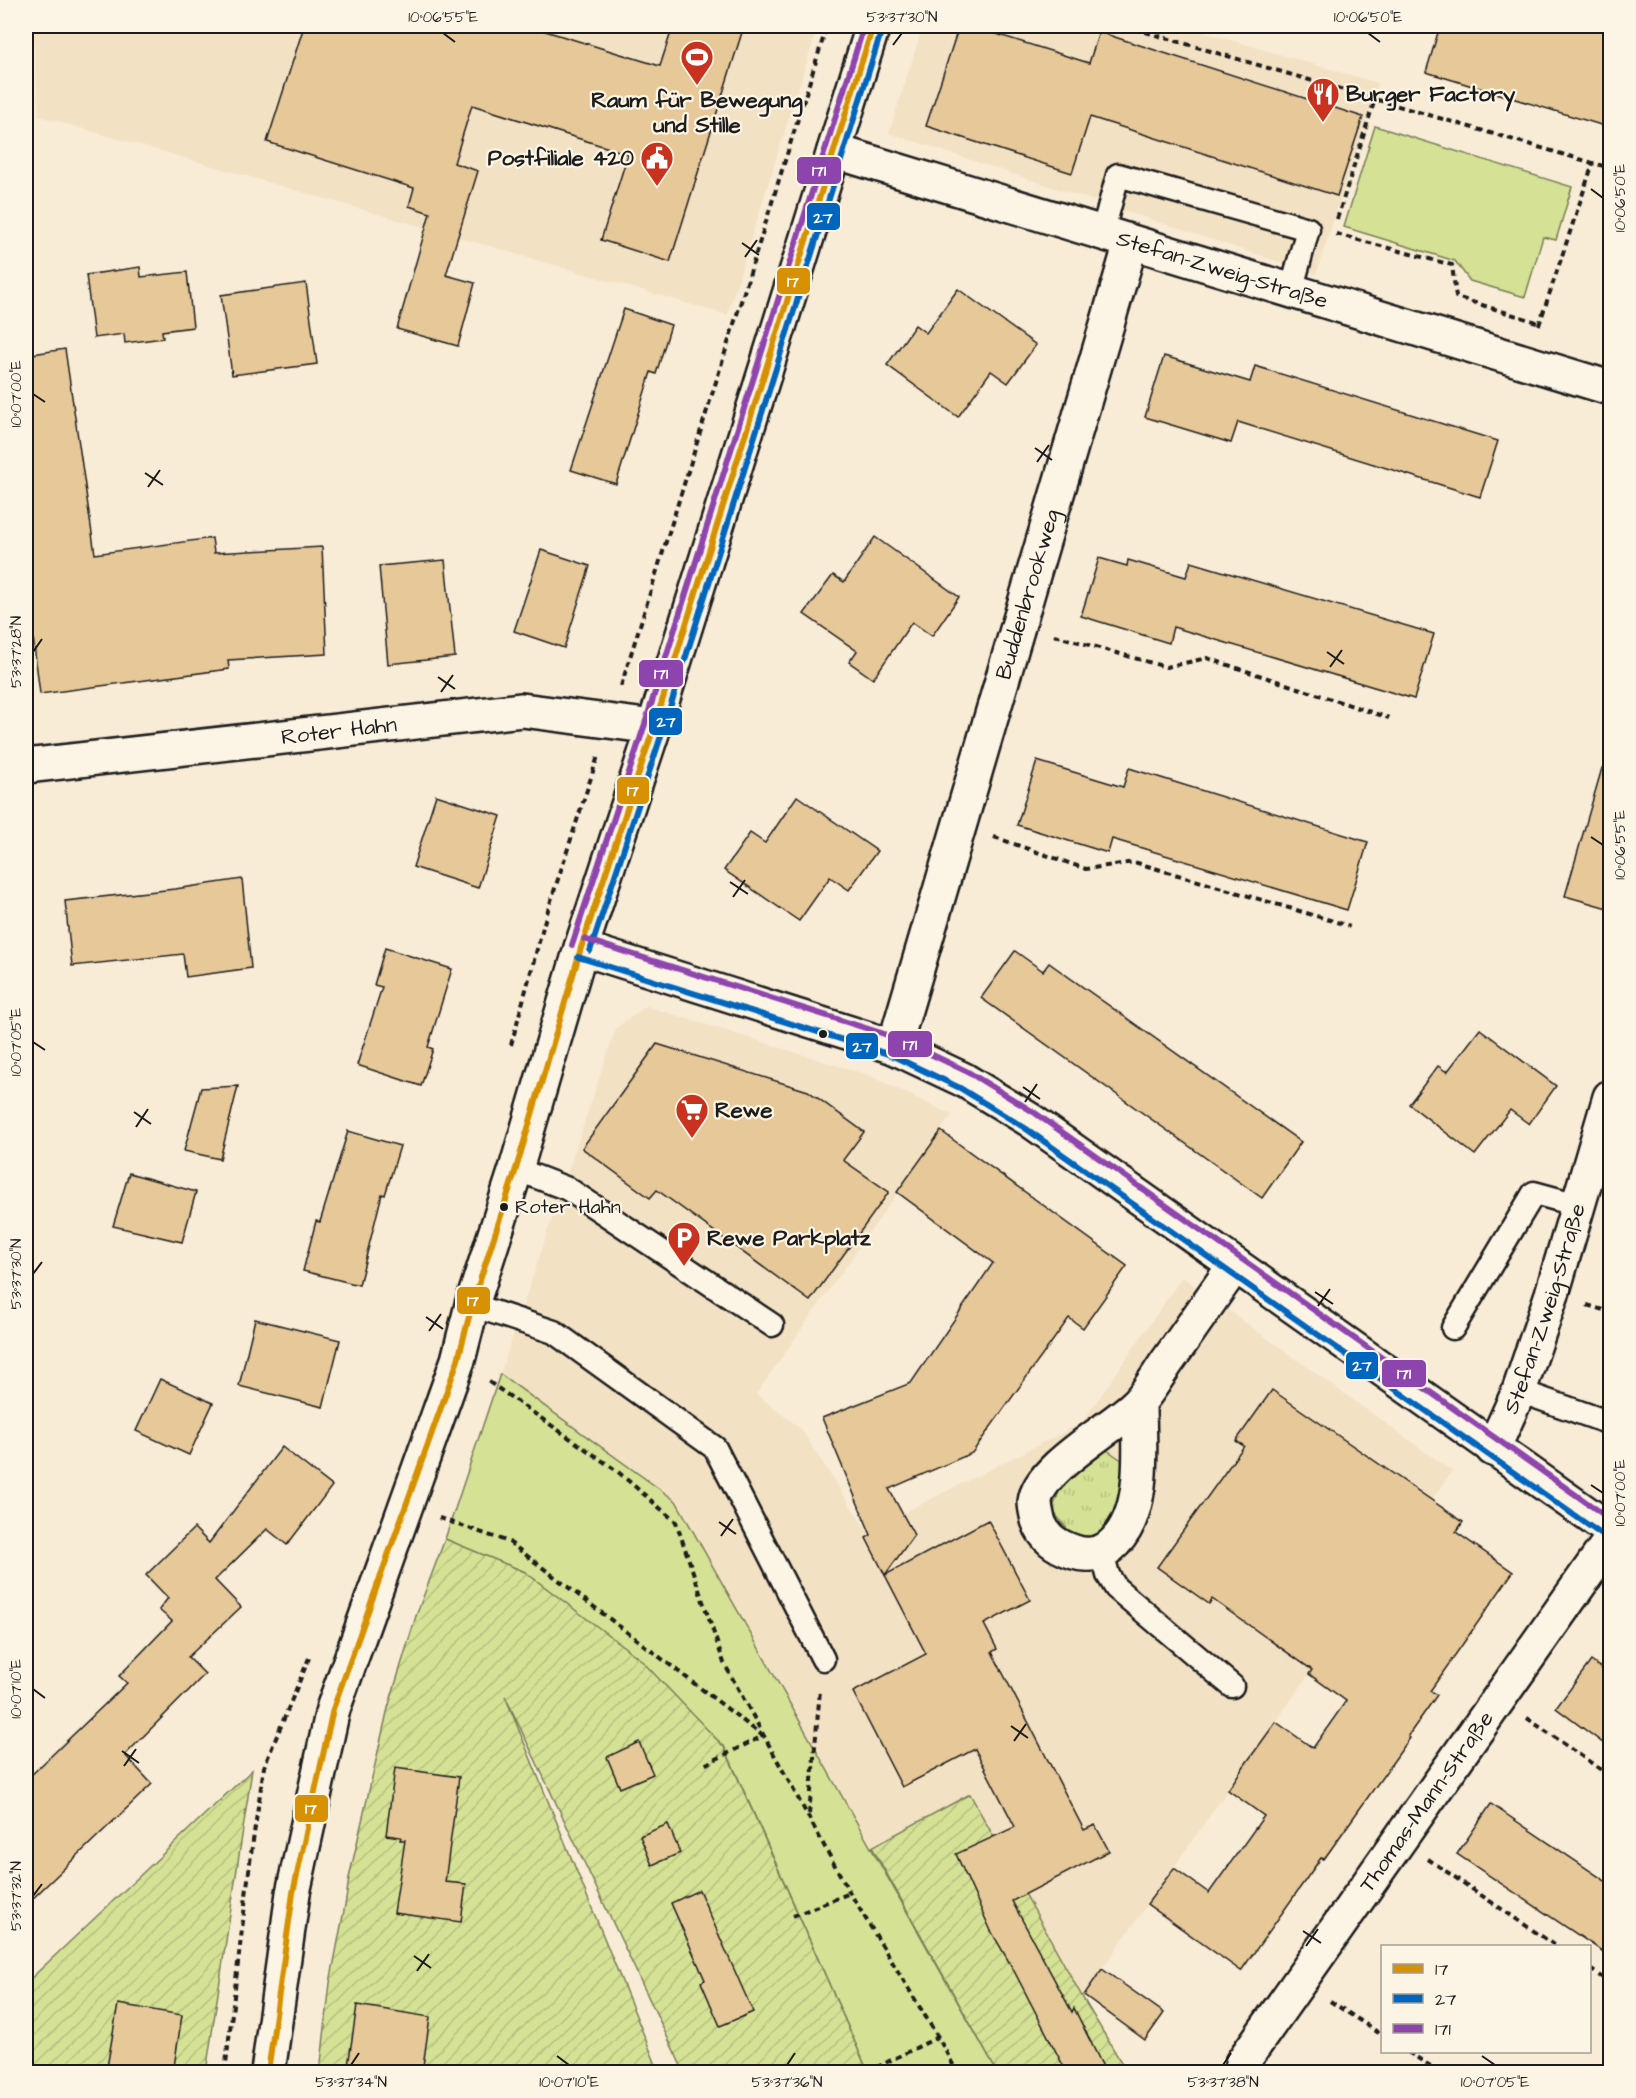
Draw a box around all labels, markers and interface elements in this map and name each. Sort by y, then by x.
text: 10°06'55"E [408,7,478,28]
text: 53°37'30"N [867,7,937,28]
text: 10°06'50"E [1334,7,1402,28]
sports icon: Raum für Bewegung und Stille [679,39,715,86]
restaurant icon: Burger Factory [1305,76,1341,123]
place label: Burger Factory [1346,79,1516,112]
place label: Raum für Bewegung und Stille [591,85,803,141]
public building icon: Postfiliale 420 [639,140,675,187]
place label: Postfiliale 420 [488,143,634,174]
line badge: 171 [796,156,842,185]
text: 171 [812,160,827,182]
text: 10°06'50"E [1610,164,1631,232]
line badge: 27 [806,202,841,231]
text: 27 [813,207,833,229]
street label: Stefan-Zweig-Straße [1113,223,1332,316]
line badge: 17 [776,267,811,295]
text: 17 [787,271,799,293]
text: 10°07'00"E [6,360,27,428]
street label: Buddenbrookweg [988,505,1068,683]
text: 53°37'28"N [6,616,27,688]
line badge: 171 [638,659,684,688]
text: 171 [654,663,669,685]
line badge: 27 [648,707,683,736]
street label: Roter Hahn [280,709,399,753]
text: 27 [656,711,676,733]
line badge: 17 [616,776,650,805]
text: 17 [627,780,639,802]
text: 10°06'55"E [1610,810,1631,880]
text: 10°07'05"E [6,1008,27,1076]
unlabelled marker [817,1028,829,1040]
line badge: 171 [887,1030,933,1058]
line badge: 27 [845,1032,879,1060]
text: 171 [903,1034,918,1056]
text: 27 [852,1036,872,1058]
supermarket icon: Rewe [674,1092,710,1139]
place label: Rewe [715,1095,772,1126]
place label: Roter Hahn [515,1193,621,1221]
street label: Stefan-Zweig-Straße [1495,1200,1593,1419]
marker: Roter Hahn [498,1201,510,1213]
parking icon: Rewe Parkplatz [666,1220,702,1267]
place label: Rewe Parkplatz [707,1223,872,1254]
text: 53°37'30"N [6,1239,27,1309]
line badge: 17 [456,1286,491,1315]
text: 17 [467,1290,479,1312]
line badge: 27 [1345,1351,1379,1380]
text: 27 [1352,1355,1372,1377]
line badge: 171 [1381,1359,1427,1388]
text: 171 [1397,1363,1412,1385]
text: 10°07'00"E [1610,1459,1631,1527]
text: 10°07'10"E [6,1659,27,1719]
street label: Thomas-Mann-Straße [1352,1704,1501,1898]
line badge: 17 [294,1794,329,1823]
text: 17 [305,1798,317,1820]
text: 53°37'32"N [6,1861,27,1931]
legend [1381,1945,1591,2053]
text: 17 [1435,1957,1448,1982]
text: 27 [1435,1987,1456,2012]
text: 171 [1435,2017,1451,2042]
text: 53°37'34"N [315,2072,387,2093]
text: 10°07'10"E [539,2072,599,2093]
text: 53°37'36"N [752,2072,822,2093]
text: 53°37'38"N [1187,2072,1259,2093]
text: 10°07'05"E [1461,2072,1529,2093]

